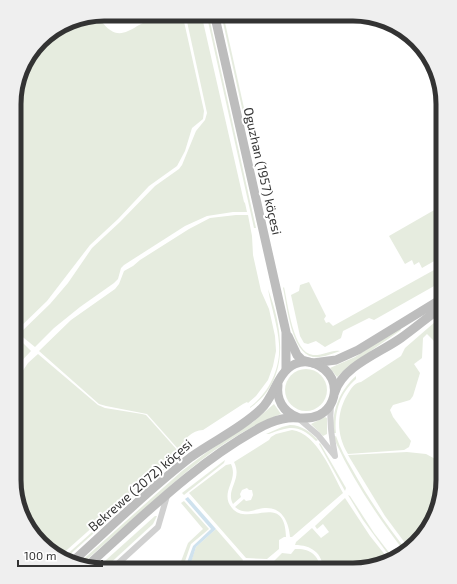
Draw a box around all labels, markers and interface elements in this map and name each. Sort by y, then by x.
street label: Oguzhan (1957) köçesi [240,106,285,237]
street label: Bekrewe (2072) köçesi [85,436,196,535]
scale bar [18,542,102,568]
text: 100 m [24,548,56,562]

